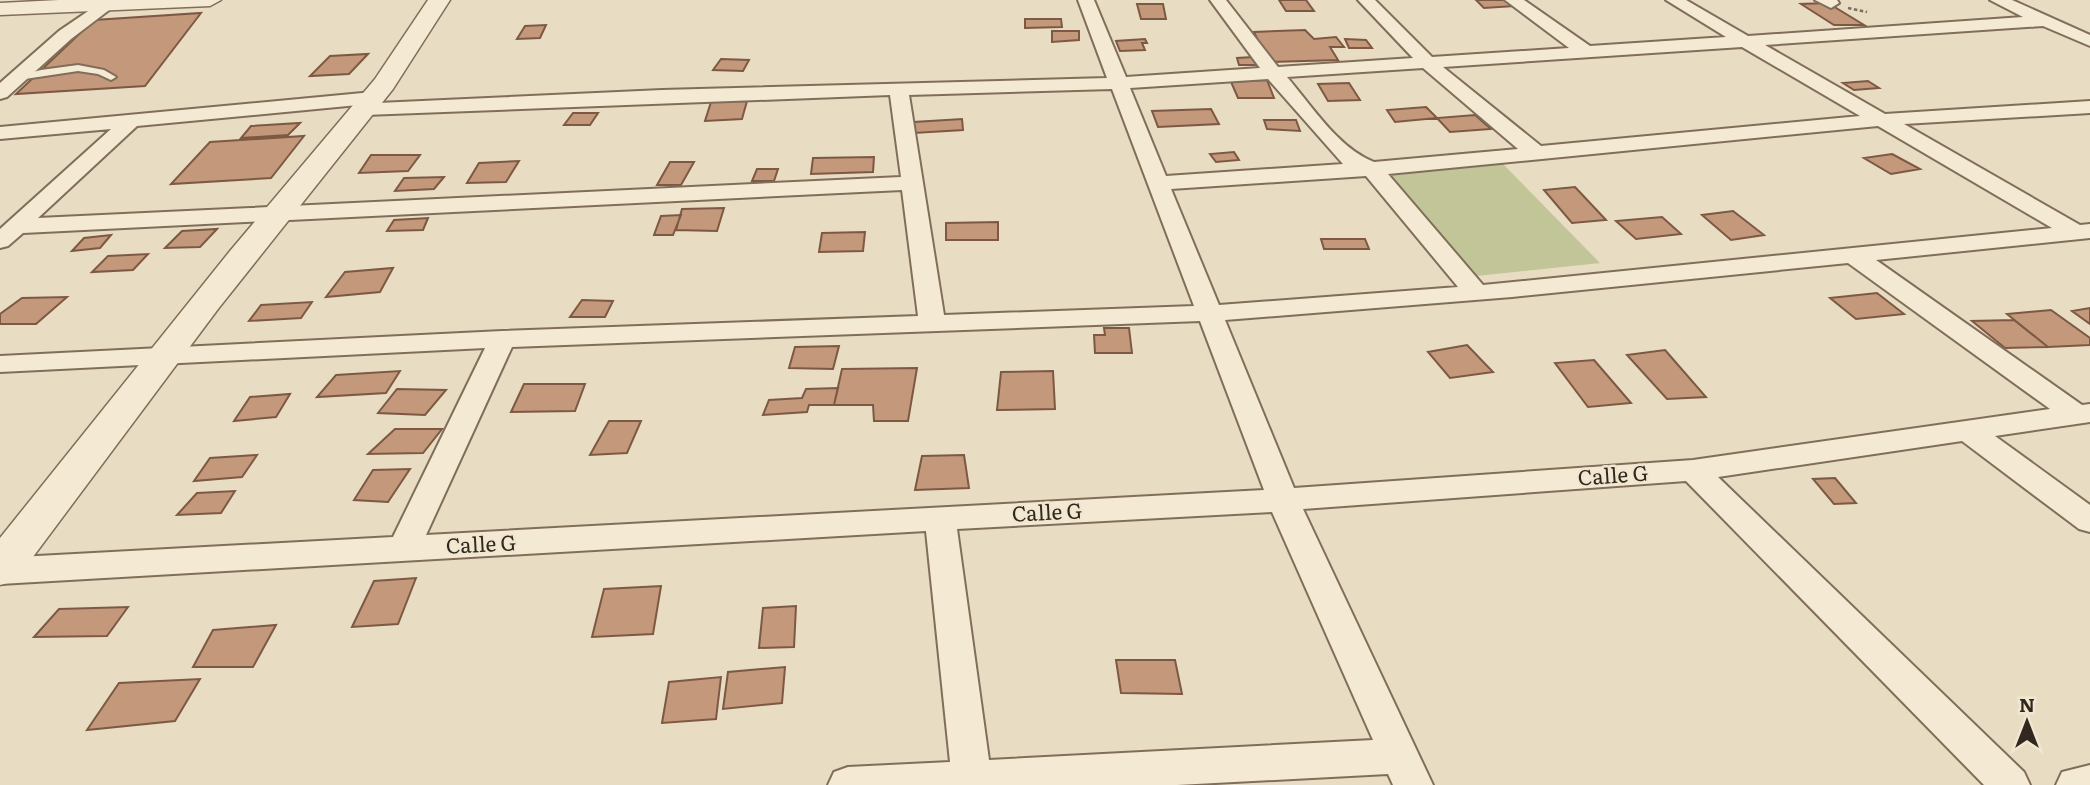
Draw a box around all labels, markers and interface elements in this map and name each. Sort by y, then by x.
street label: Calle G [1577,456,1649,491]
street label: Calle G [1011,493,1083,528]
street label: Calle G [445,525,517,560]
north arrow [1992,687,2062,757]
text: N [2019,690,2035,718]

